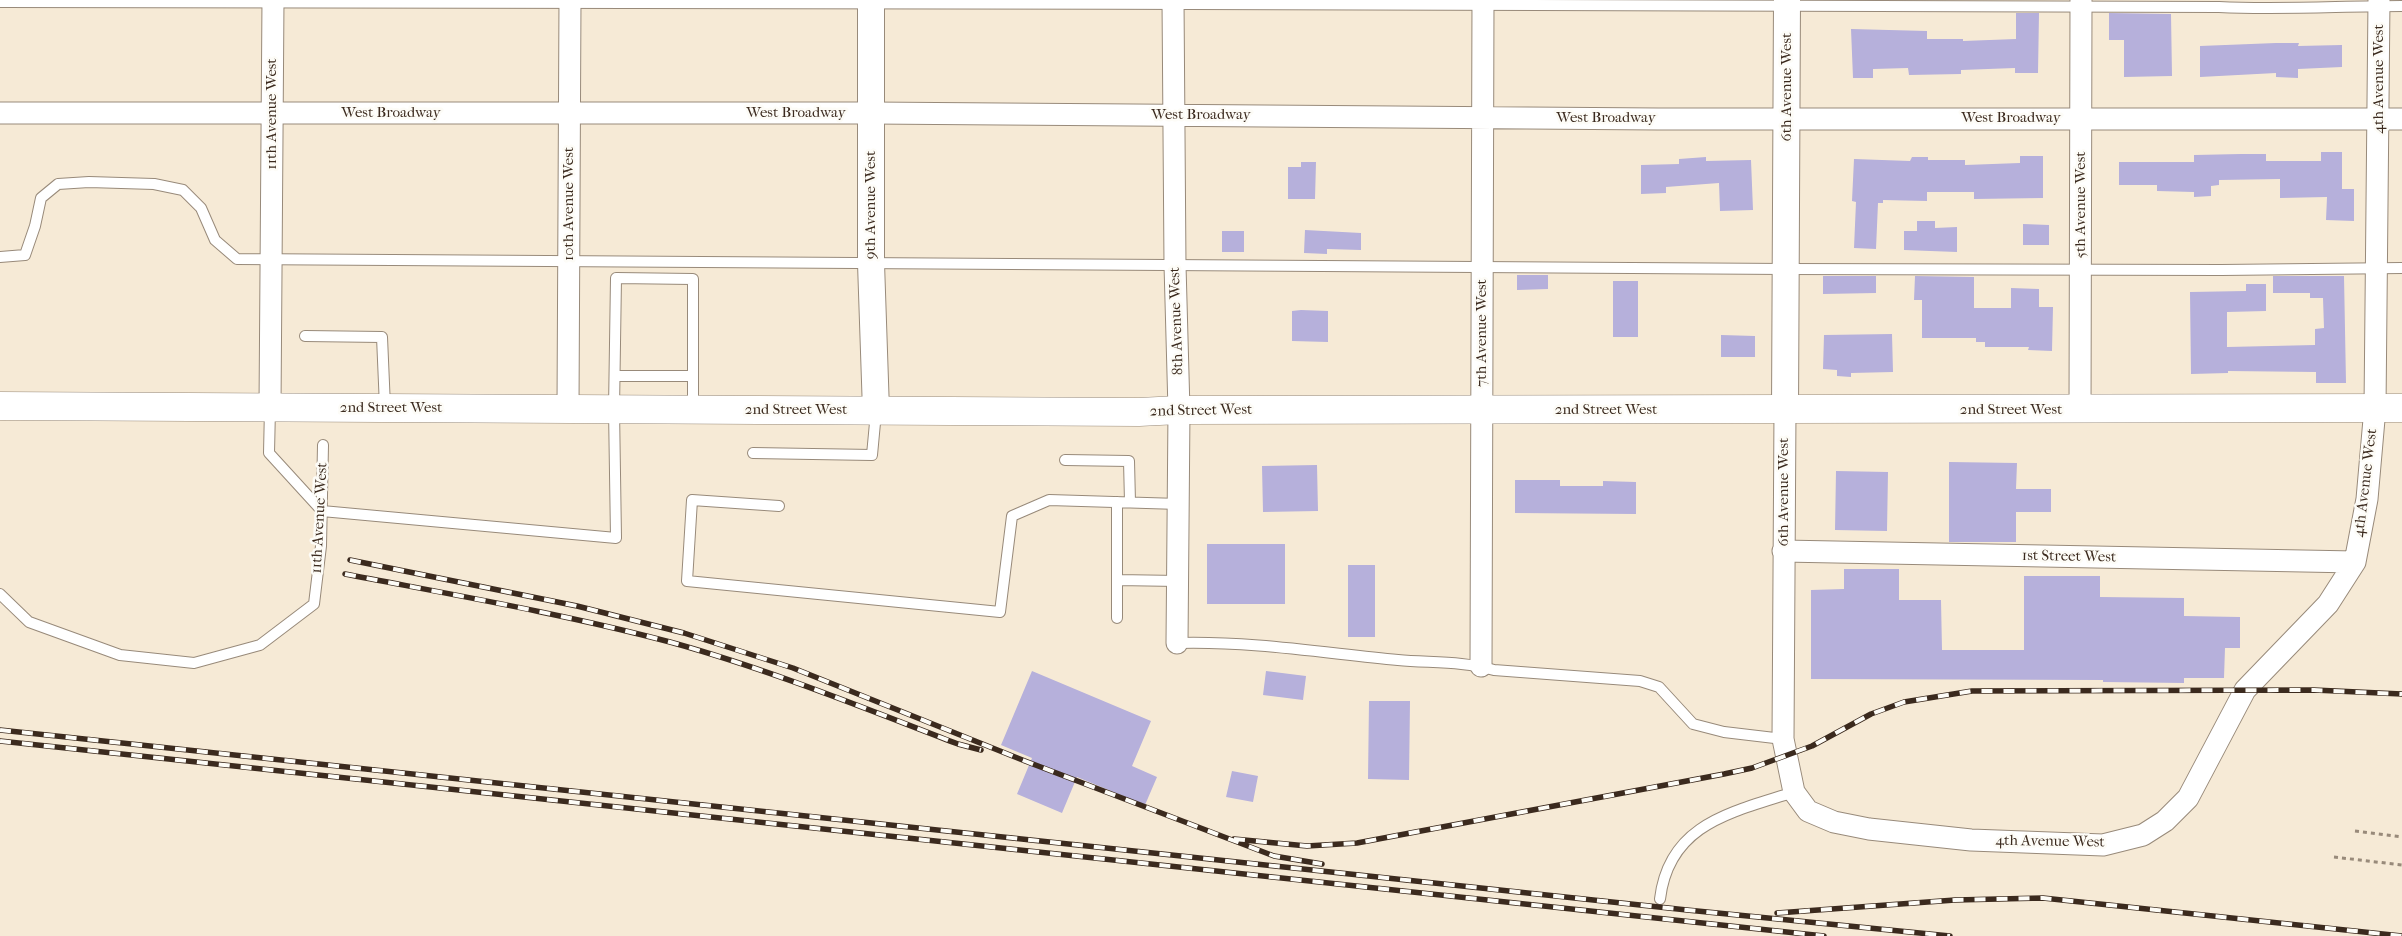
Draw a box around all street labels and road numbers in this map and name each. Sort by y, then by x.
street label: 4th Avenue West [2370,24,2388,134]
street label: 6th Avenue West [1778,33,1796,141]
street label: 11th Avenue West [263,58,281,170]
street label: West Broadway [341,104,441,122]
street label: West Broadway [746,104,846,122]
street label: West Broadway [1151,106,1251,124]
street label: West Broadway [1556,109,1656,127]
street label: West Broadway [1961,109,2061,127]
street label: 10th Avenue West [560,147,578,261]
street label: 9th Avenue West [862,151,880,259]
street label: 5th Avenue West [2072,151,2090,259]
street label: 8th Avenue West [1166,267,1188,375]
street label: 7th Avenue West [1473,279,1491,387]
street label: 2nd Street West [340,399,442,417]
street label: 2nd Street West [745,401,847,419]
street label: 2nd Street West [1150,401,1252,421]
street label: 2nd Street West [1555,401,1657,419]
street label: 2nd Street West [1960,401,2062,419]
street label: 4th Avenue West [2350,428,2382,538]
street label: 6th Avenue West [1775,438,1793,546]
street label: 11th Avenue West [308,462,332,574]
street label: 1st Street West [2022,547,2116,567]
street label: 4th Avenue West [1995,832,2105,852]

